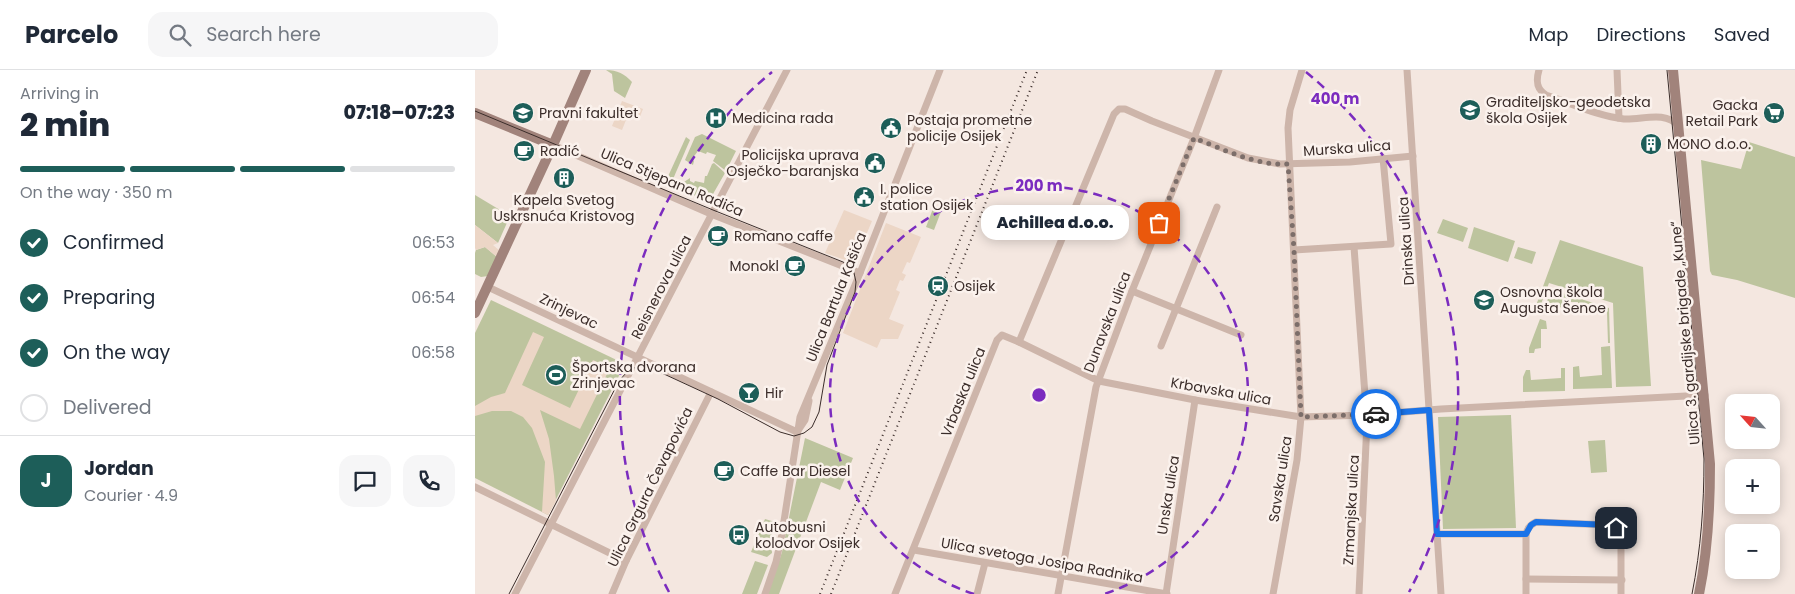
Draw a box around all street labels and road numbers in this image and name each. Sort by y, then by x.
street label: Murska ulica [1303,135,1391,161]
street label: Ulica Stjepana Radića [597,143,747,221]
street label: Drinska ulica [1393,196,1419,286]
street label: Ulica 3. gardijske brigade „Kune“ [1665,220,1705,446]
street label: Ulica Bartula Kašića [801,229,871,365]
street label: Reisnerova ulica [626,231,696,343]
street label: Dunavska ulica [1079,269,1135,375]
street label: Zrinjevac [536,288,602,334]
street label: Vrbaska ulica [936,344,990,440]
street label: Krbavska ulica [1169,372,1273,410]
street label: Ulica Grgura Čevapovića [603,404,697,570]
street label: Savska ulica [1263,434,1297,524]
street label: Unska ulica [1152,454,1184,536]
street label: Zrmanjska ulica [1338,454,1364,566]
street label: Ulica svetoga Josipa Radnika [939,532,1145,588]

